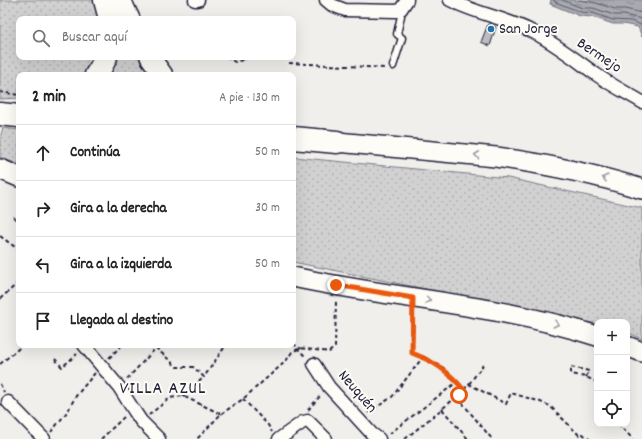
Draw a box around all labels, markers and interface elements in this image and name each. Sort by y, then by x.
search box [16,16,296,60]
place label: San Jorge [499,18,558,41]
marker: San Jorge [486,24,496,34]
icon: search [30,27,52,49]
text: Buscar aquí [62,27,127,49]
street label: Bermejo [572,33,626,79]
text: 2 min [32,86,66,110]
text: A pie · 130 m [219,89,280,108]
icon: ahead [32,142,54,164]
text: Continúa [70,142,120,164]
text: 50 m [255,143,280,162]
one-way arrow [474,150,480,159]
one-way arrow [601,175,608,183]
icon: right [32,198,54,220]
text: Gira a la derecha [70,198,167,220]
text: 30 m [255,199,280,218]
icon: left [32,254,54,276]
text: Gira a la izquierda [70,254,171,276]
text: 50 m [255,255,280,274]
route end [327,276,345,294]
one-way arrow [425,295,431,304]
icon: arrive [32,310,54,332]
text: Llegada al destino [70,310,173,332]
map controls [594,319,630,427]
button: + [594,319,630,355]
one-way arrow [552,320,559,328]
button: − [594,355,630,391]
street label: Neuquén [332,366,382,418]
district label: VILLA AZUL [120,377,206,402]
route start [450,386,468,404]
button: locate [594,391,630,427]

